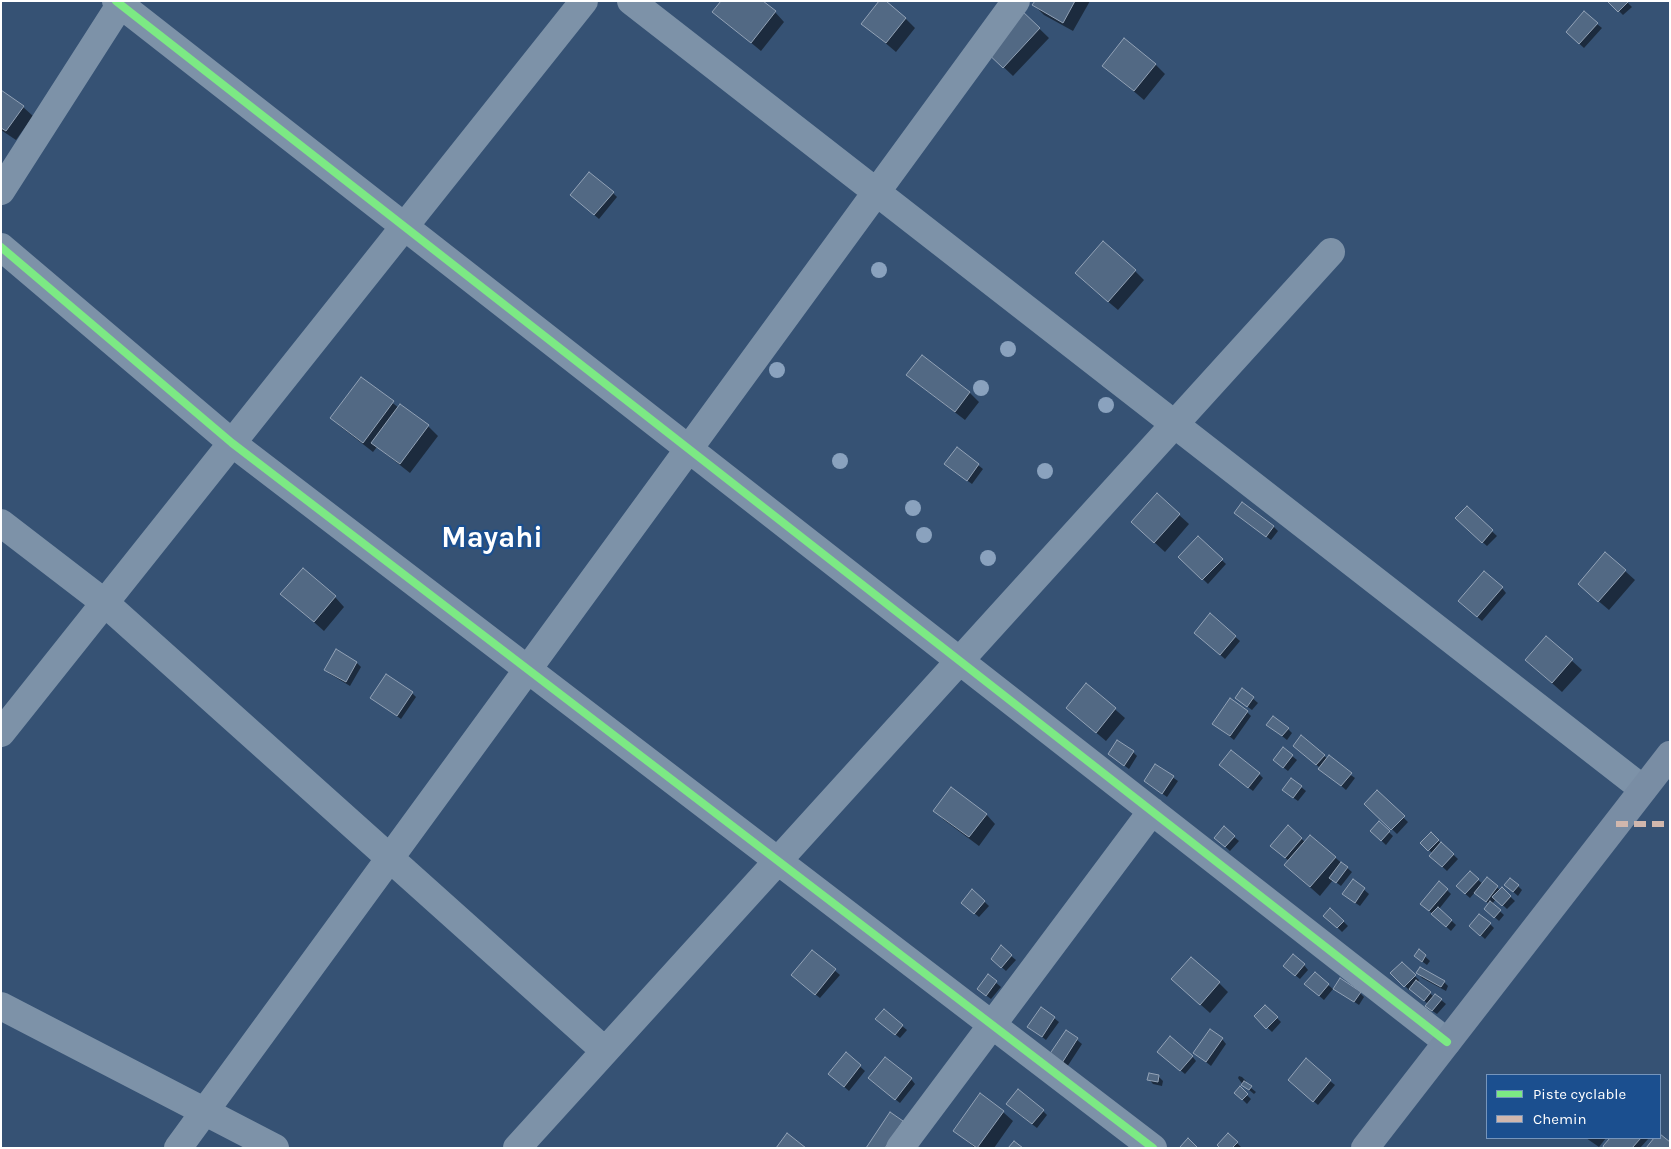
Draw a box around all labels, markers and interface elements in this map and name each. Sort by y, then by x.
district label: Mayahi [441,522,543,556]
legend [1486,1074,1661,1139]
text: Piste cyclable [1533,1085,1626,1103]
text: Chemin [1533,1110,1587,1128]

